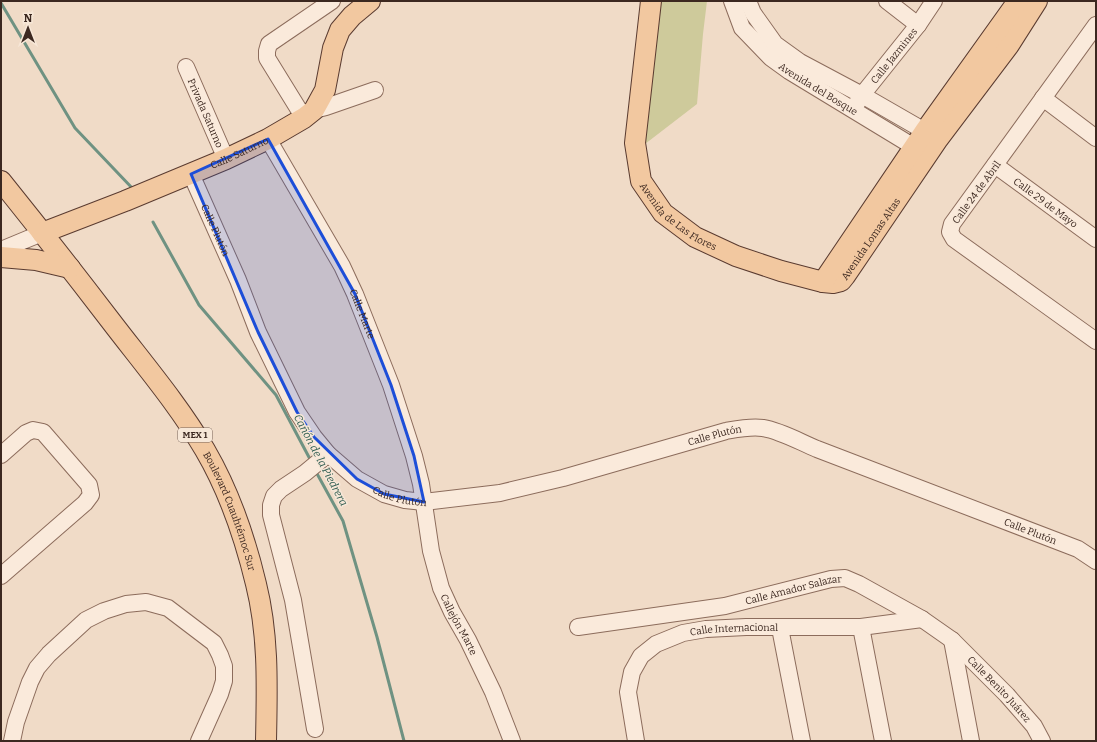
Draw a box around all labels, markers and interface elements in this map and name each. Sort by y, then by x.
north arrow [8,8,48,48]
text: N [24,12,33,25]
street label: Calle Jazmines [869,26,920,86]
street label: Avenida del Bosque [776,61,860,118]
street label: Privada Saturno [185,77,225,150]
street label: Calle Saturno [209,135,271,172]
street label: Calle 24 de Abril [950,159,1004,226]
street label: Calle 29 de Mayo [1011,176,1080,231]
street label: Avenida de Las Flores [637,181,719,253]
street label: Avenida Lomas Altas [839,196,903,283]
street label: Calle Plutón [198,202,232,259]
street label: Calle Marte [346,287,377,341]
water label: Cañón de la Piedrera [291,412,350,508]
street label: Calle Plutón [686,423,743,449]
road number: MEX 1 [178,428,212,442]
street label: Boulevard Cuauhtémoc Sur [200,450,258,573]
street label: Calle Plutón [370,484,428,509]
street label: Calle Plutón [1002,516,1059,548]
street label: Calle Amador Salazar [744,573,843,608]
street label: Callejón Marte [438,592,479,657]
street label: Calle Internacional [689,622,778,639]
street label: Calle Benito Juárez [965,654,1033,725]

